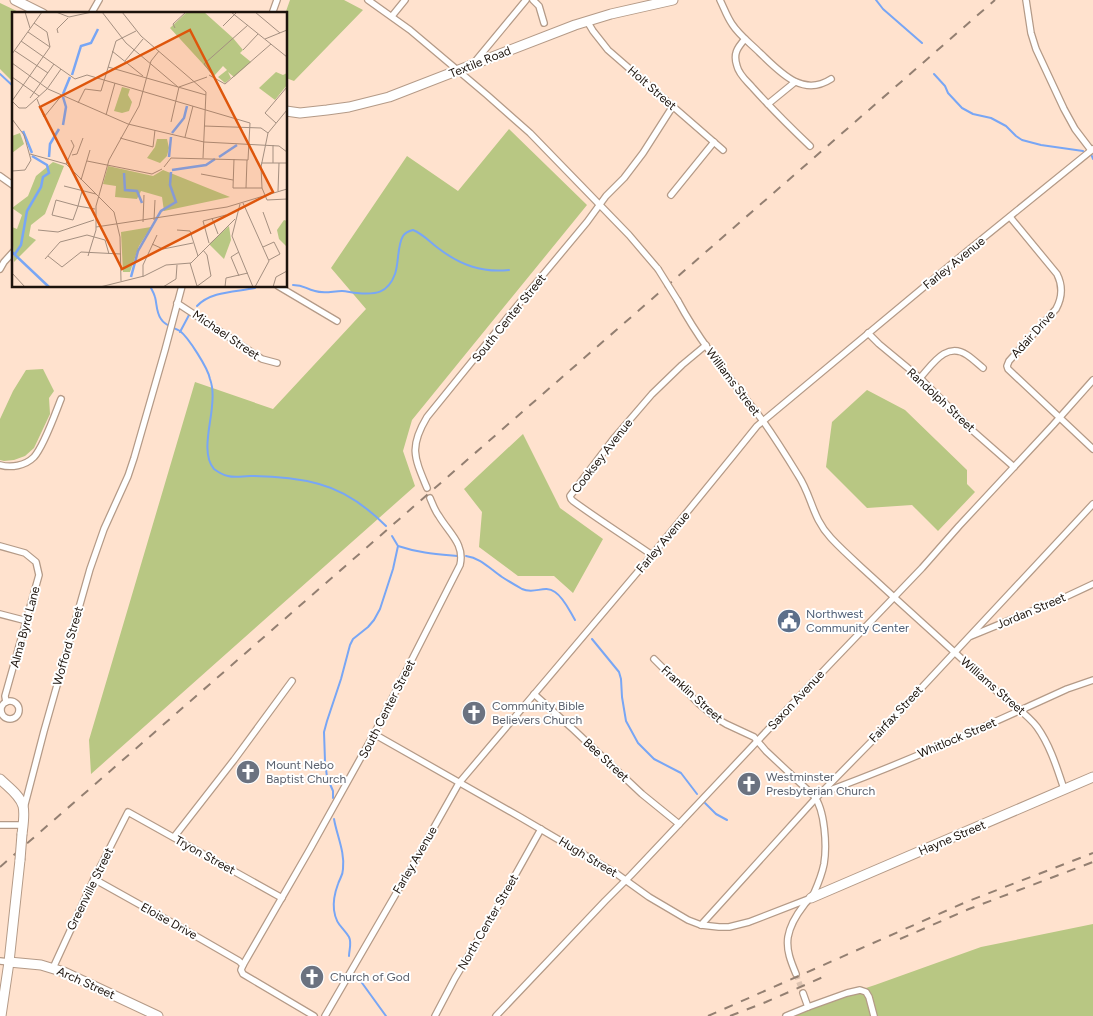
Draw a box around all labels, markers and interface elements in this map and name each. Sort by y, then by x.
inset map [12,12,288,288]
street label: Textile Road [447,43,513,81]
street label: Holt Street [625,63,679,113]
street label: Farley Avenue [920,234,988,292]
street label: South Center Street [469,271,549,365]
street label: Michael Street [190,307,263,363]
street label: Adair Drive [1008,307,1058,361]
street label: Williams Street [703,345,763,419]
street label: Randolph Street [904,365,978,435]
street label: Cooksey Avenue [569,416,636,496]
street label: Farley Avenue [633,508,693,575]
street label: Alma Byrd Lane [7,584,43,669]
street label: Jordan Street [994,590,1068,632]
street label: Wofford Street [50,604,86,687]
place label: Northwest Community Center [806,607,909,635]
public building icon: Northwest Community Center [776,608,802,634]
street label: Williams Street [958,654,1028,718]
street label: South Center Street [356,657,418,761]
street label: Franklin Street [658,663,726,726]
street label: Saxon Avenue [765,667,827,733]
street label: Fairfax Street [866,682,926,745]
place label: Community Bible Believers Church [492,699,585,727]
church icon: Community Bible Believers Church [461,700,487,726]
street label: Whitlock Street [916,715,999,761]
street label: Bee Street [580,735,632,785]
place label: Mount Nebo Baptist Church [266,758,347,786]
church icon: Mount Nebo Baptist Church [235,759,261,785]
place label: Westminster Presbyterian Church [766,770,876,798]
church icon: Westminster Presbyterian Church [736,771,762,797]
street label: Hayne Street [917,817,988,858]
street label: Farley Avenue [390,823,440,896]
street label: Tryon Street [173,833,238,877]
street label: Hugh Street [556,834,620,880]
street label: Greenville Street [64,845,116,933]
street label: North Center Street [455,871,521,972]
street label: Eloise Drive [138,900,200,942]
street label: Arch Street [55,964,118,1002]
church icon: Church of God [299,964,325,990]
place label: Church of God [330,970,410,984]

